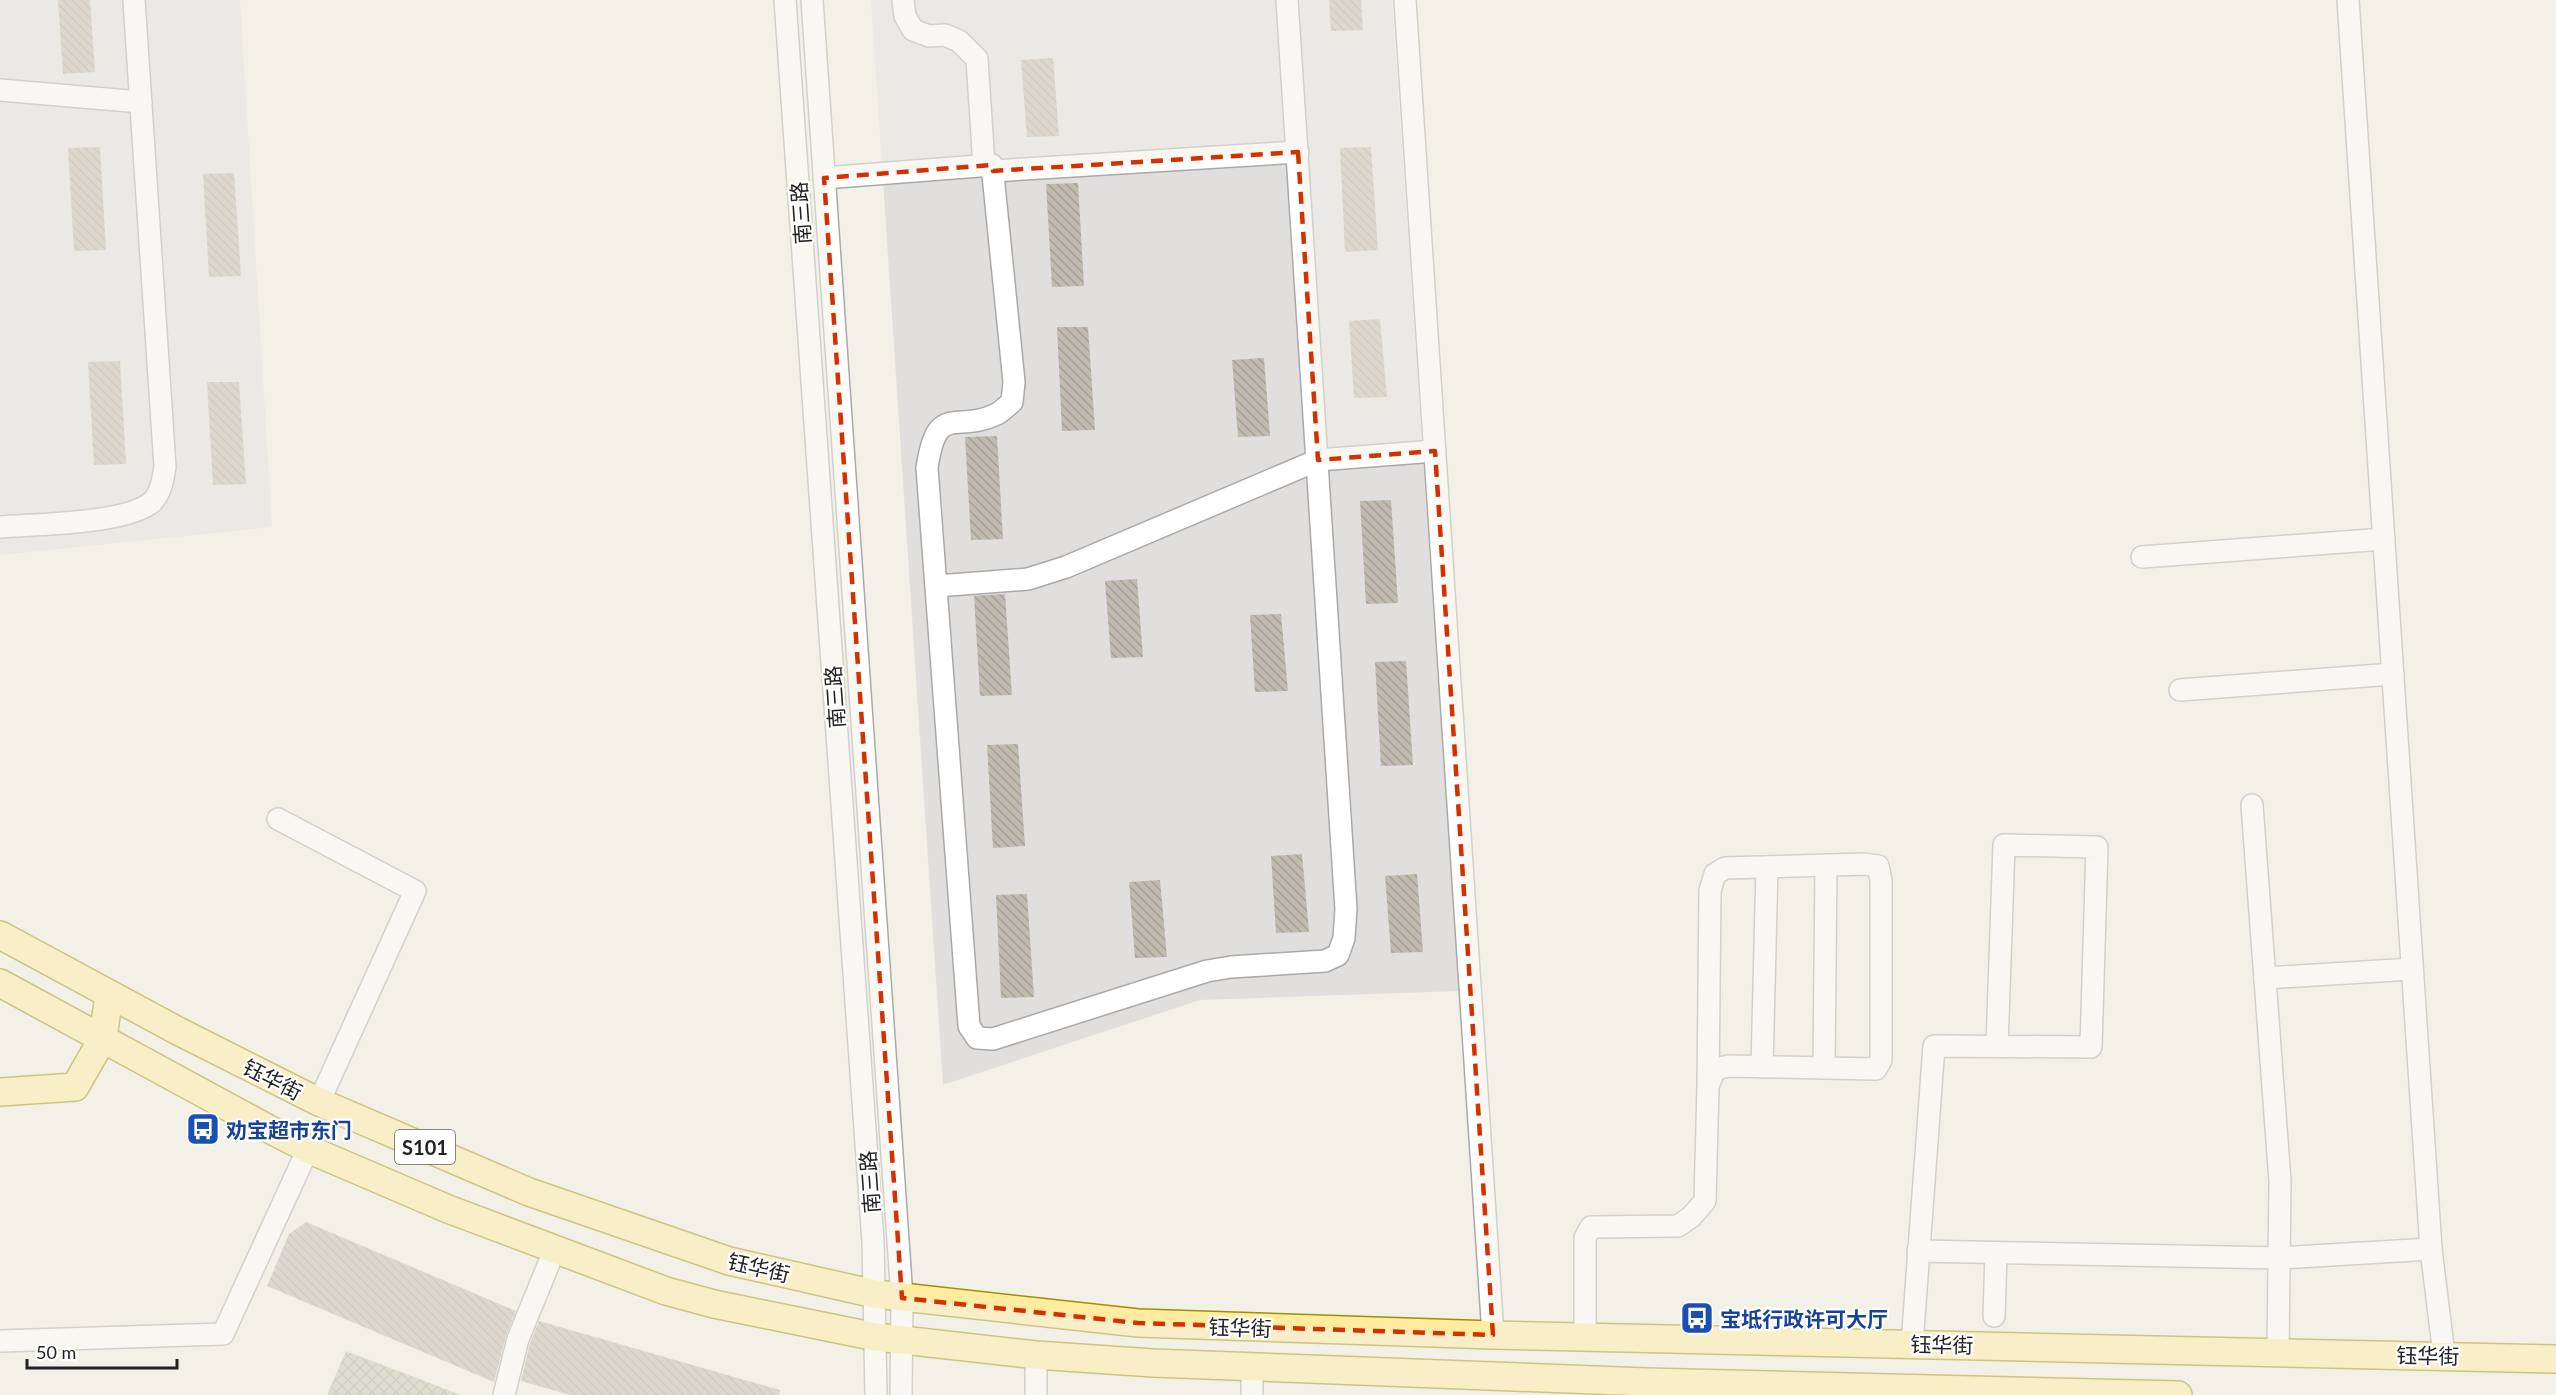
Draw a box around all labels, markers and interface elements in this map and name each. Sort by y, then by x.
street label: 南三路 [785,181,815,245]
street label: 南三路 [819,665,849,729]
street label: 钰华街 [239,1054,307,1104]
bus stop icon: 劝宝超市东门 [185,1111,221,1147]
place label: 劝宝超市东门 [226,1117,352,1142]
road number: S101 [395,1130,455,1164]
street label: 南三路 [854,1150,884,1214]
street label: 钰华街 [725,1248,793,1286]
bus stop icon: 宝坻行政许可大厅 [1679,1300,1715,1336]
place label: 宝坻行政许可大厅 [1720,1306,1888,1331]
street label: 钰华街 [1208,1313,1272,1341]
street label: 钰华街 [1910,1331,1974,1357]
scale bar [27,1332,177,1370]
text: 50 m [36,1341,76,1363]
street label: 钰华街 [2396,1342,2460,1368]

